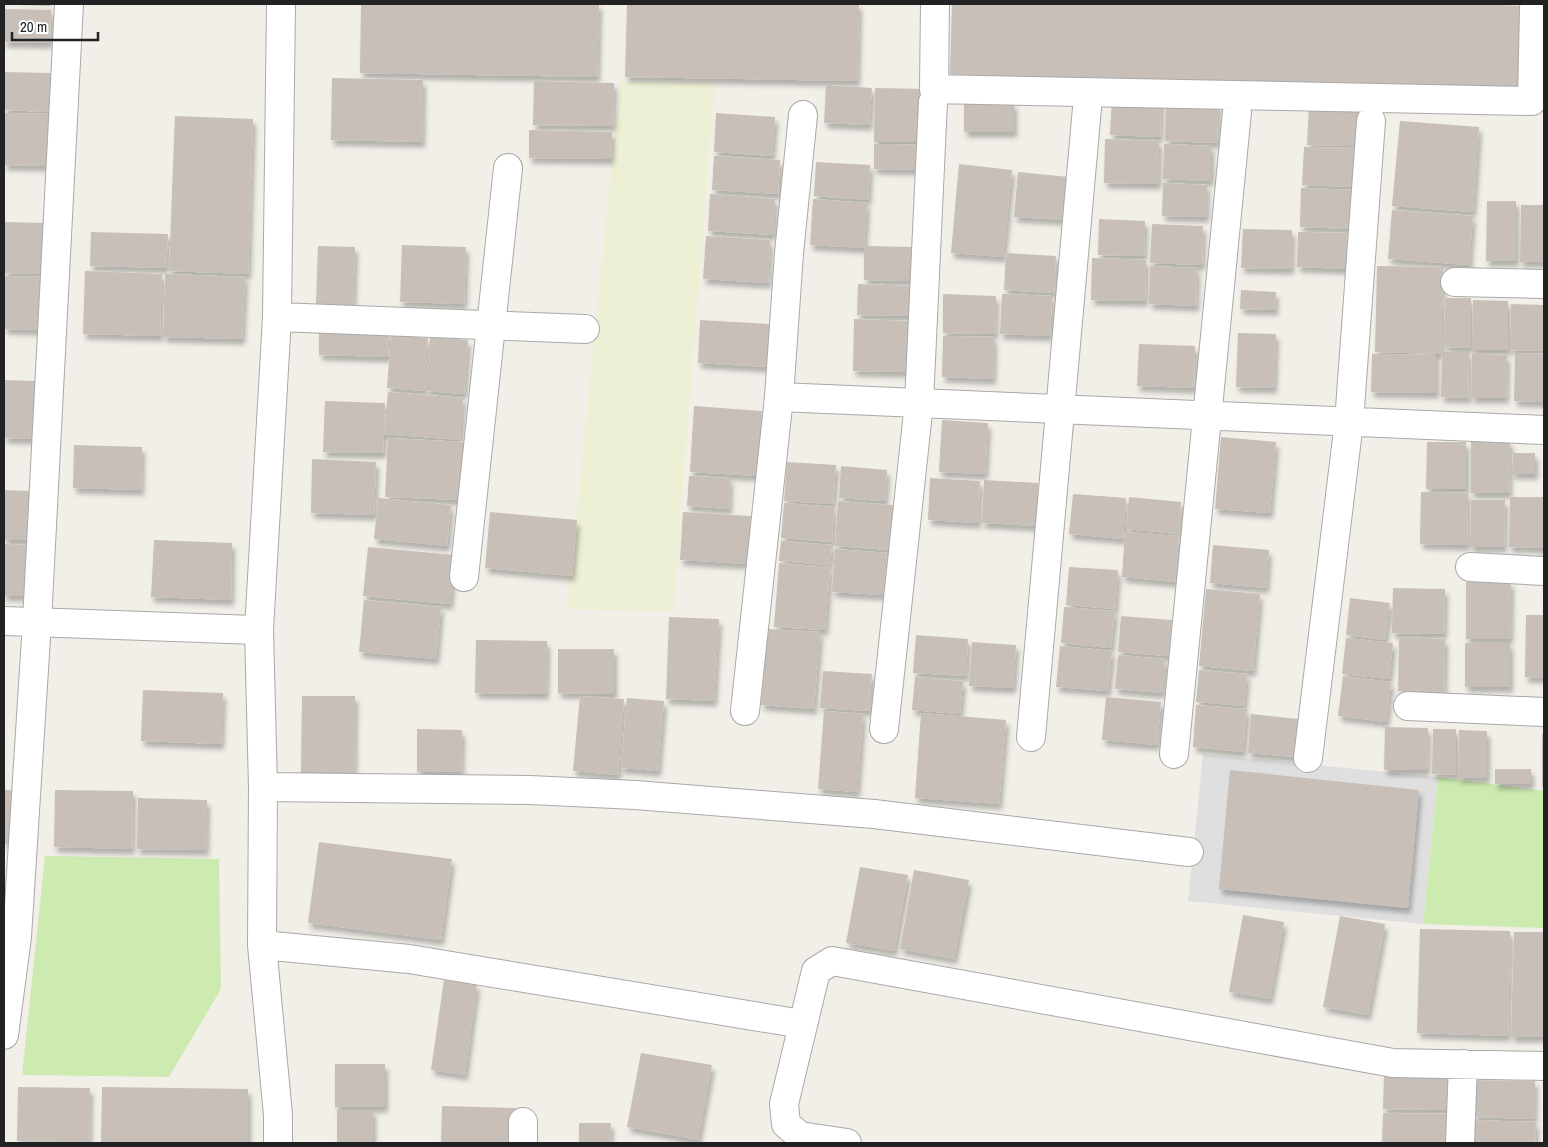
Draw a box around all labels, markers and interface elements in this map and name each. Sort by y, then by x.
scale bar [12,10,99,42]
text: 20 m [20,16,47,37]

